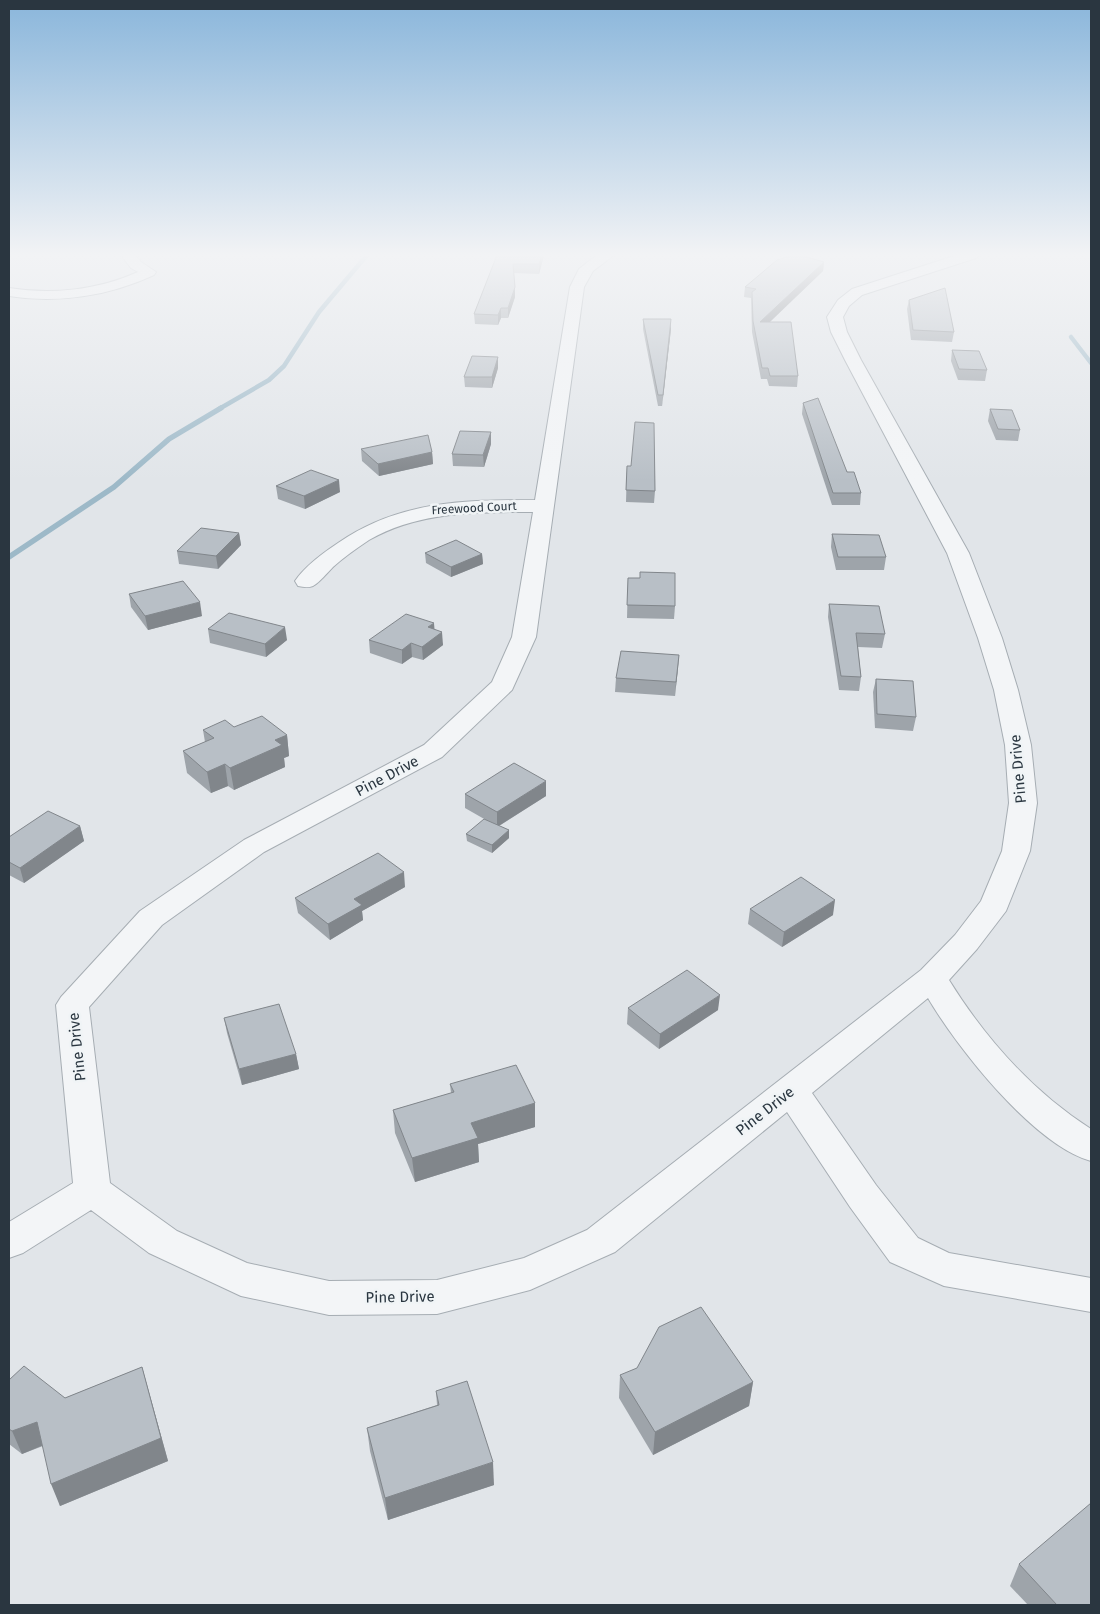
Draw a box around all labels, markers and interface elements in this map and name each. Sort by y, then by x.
street label: Freewood Court [431,499,518,517]
street label: Pine Drive [1006,734,1030,804]
street label: Pine Drive [352,752,422,800]
street label: Pine Drive [64,1012,90,1082]
street label: Pine Drive [732,1083,798,1139]
street label: Pine Drive [365,1287,435,1307]

